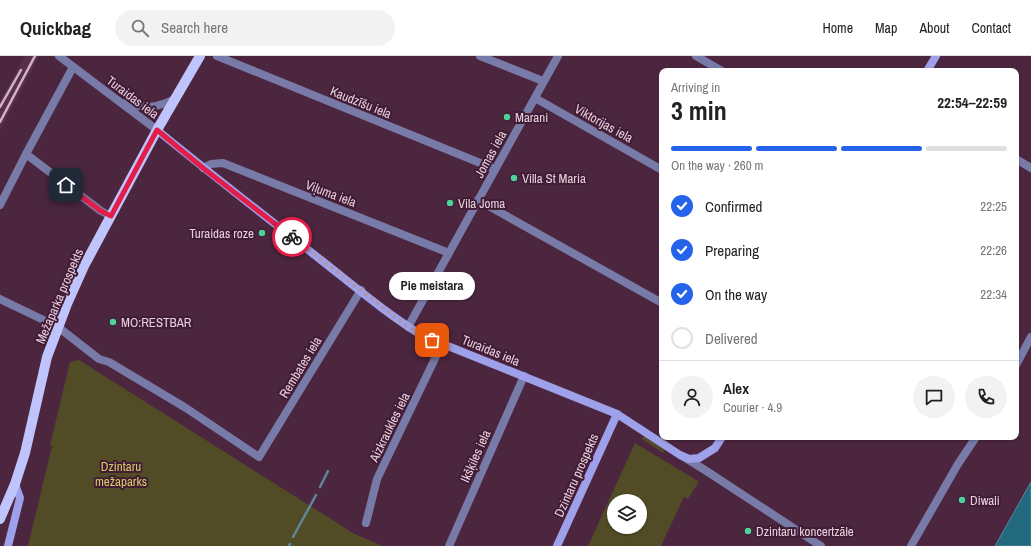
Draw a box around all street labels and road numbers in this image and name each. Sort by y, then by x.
street label: Turaidas iela [103,72,162,123]
street label: Kaudzīšu iela [328,82,394,122]
street label: Viktorijas iela [571,100,636,147]
street label: Jomas iela [471,128,510,181]
street label: Viļuma iela [303,176,359,211]
street label: Mežaparka prospekts [32,246,87,346]
street label: Turaidas iela [459,331,522,370]
street label: Rembates iela [275,333,325,401]
street label: Aizkraukles iela [365,390,414,466]
street label: Ikšķiles iela [456,427,495,485]
street label: Dzintaru prospekts [550,431,602,520]

